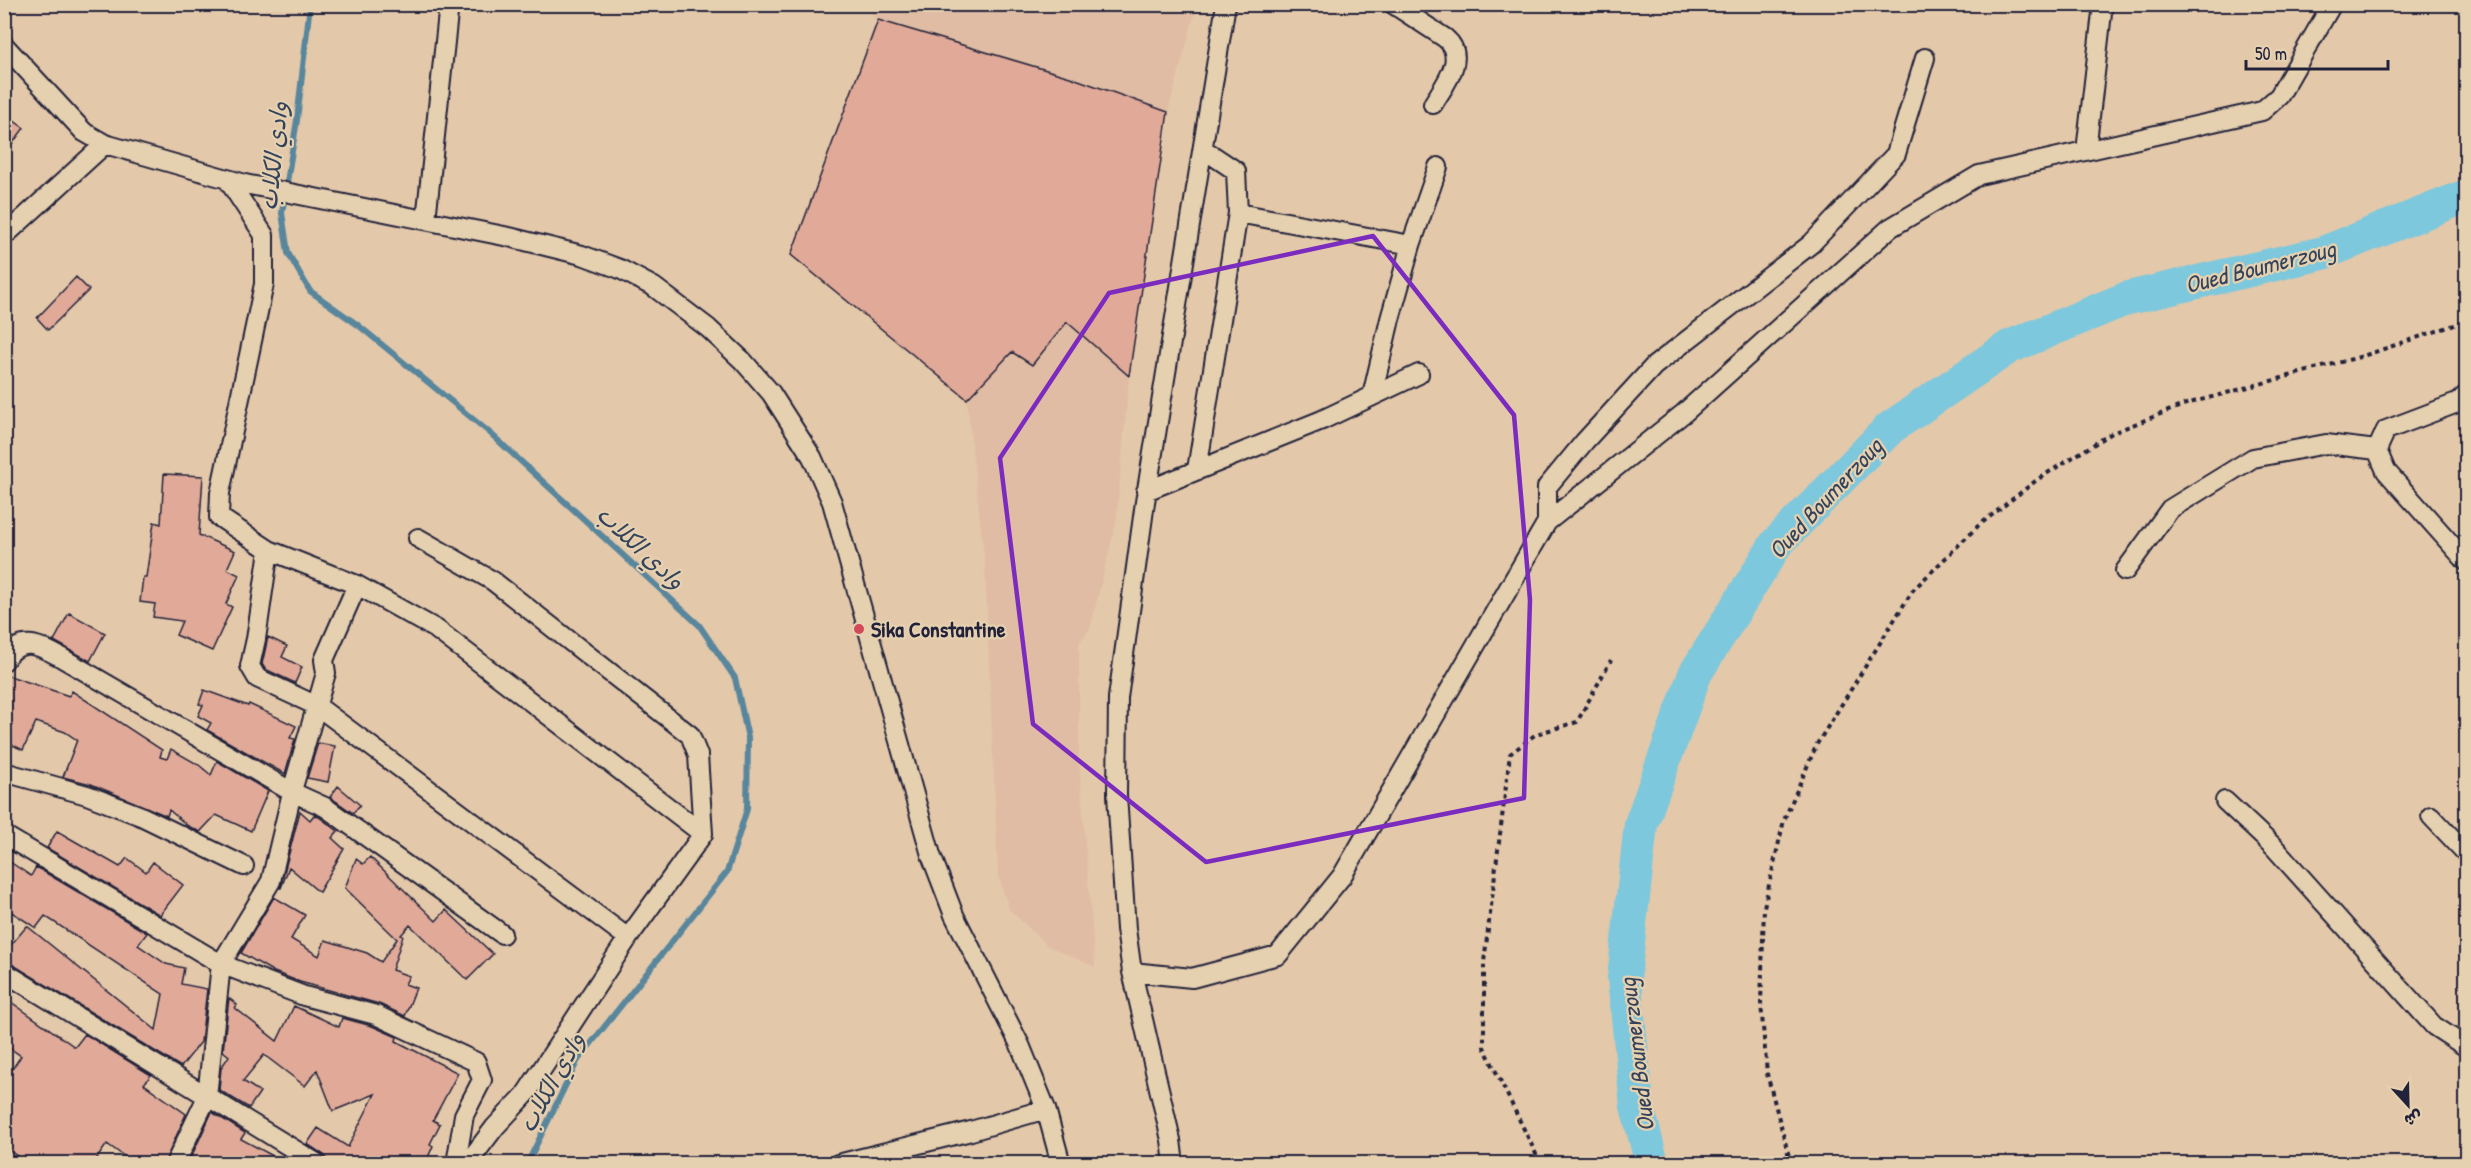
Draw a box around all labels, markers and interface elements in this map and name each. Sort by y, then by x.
scale bar [2246,33,2388,71]
text: 50 m [2255,41,2287,66]
water label: وادي الكلاب [251,100,297,212]
water label: Oued Boumerzoug [2181,232,2340,301]
water label: Oued Boumerzoug [1761,430,1891,566]
water label: وادي الكلاب [589,498,692,597]
place label: Sika Constantine [871,614,1006,644]
marker: Sika Constantine [852,622,866,636]
water label: Oued Boumerzoug [1611,975,1662,1133]
water label: وادي الكلاب [511,1026,593,1139]
north arrow [2378,1075,2438,1135]
text: ش [2401,1105,2426,1132]

